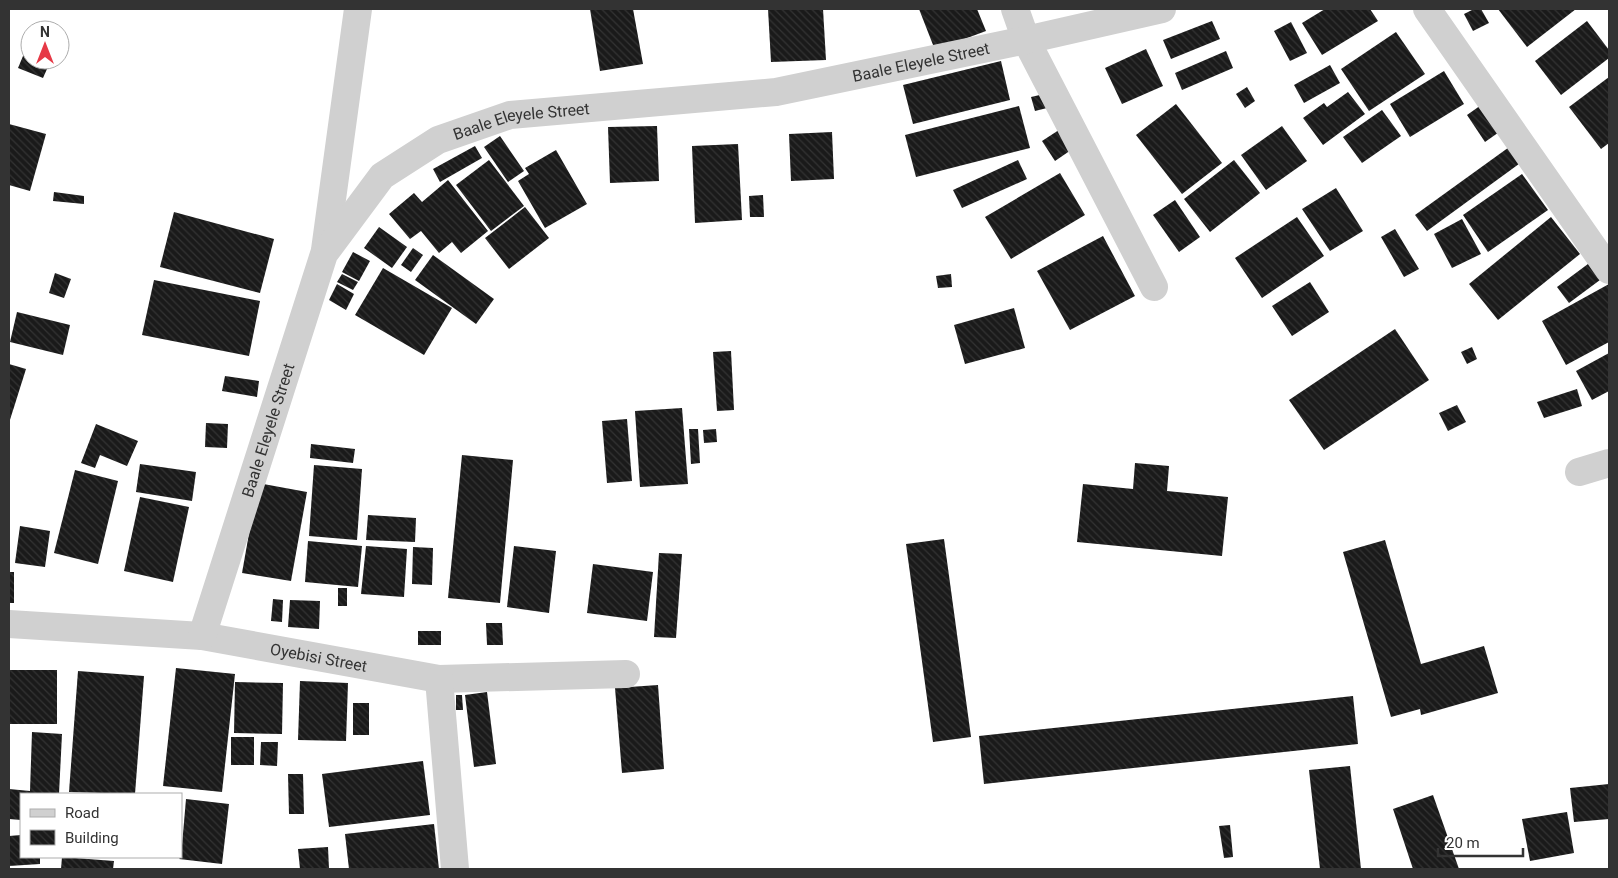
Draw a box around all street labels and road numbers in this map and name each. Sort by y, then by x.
street label: Baale Eleyele Street [851,38,991,85]
street label: Baale Eleyele Street [450,99,590,144]
street label: Baale Eleyele Street [237,361,298,500]
street label: Oyebisi Street [269,639,369,675]

